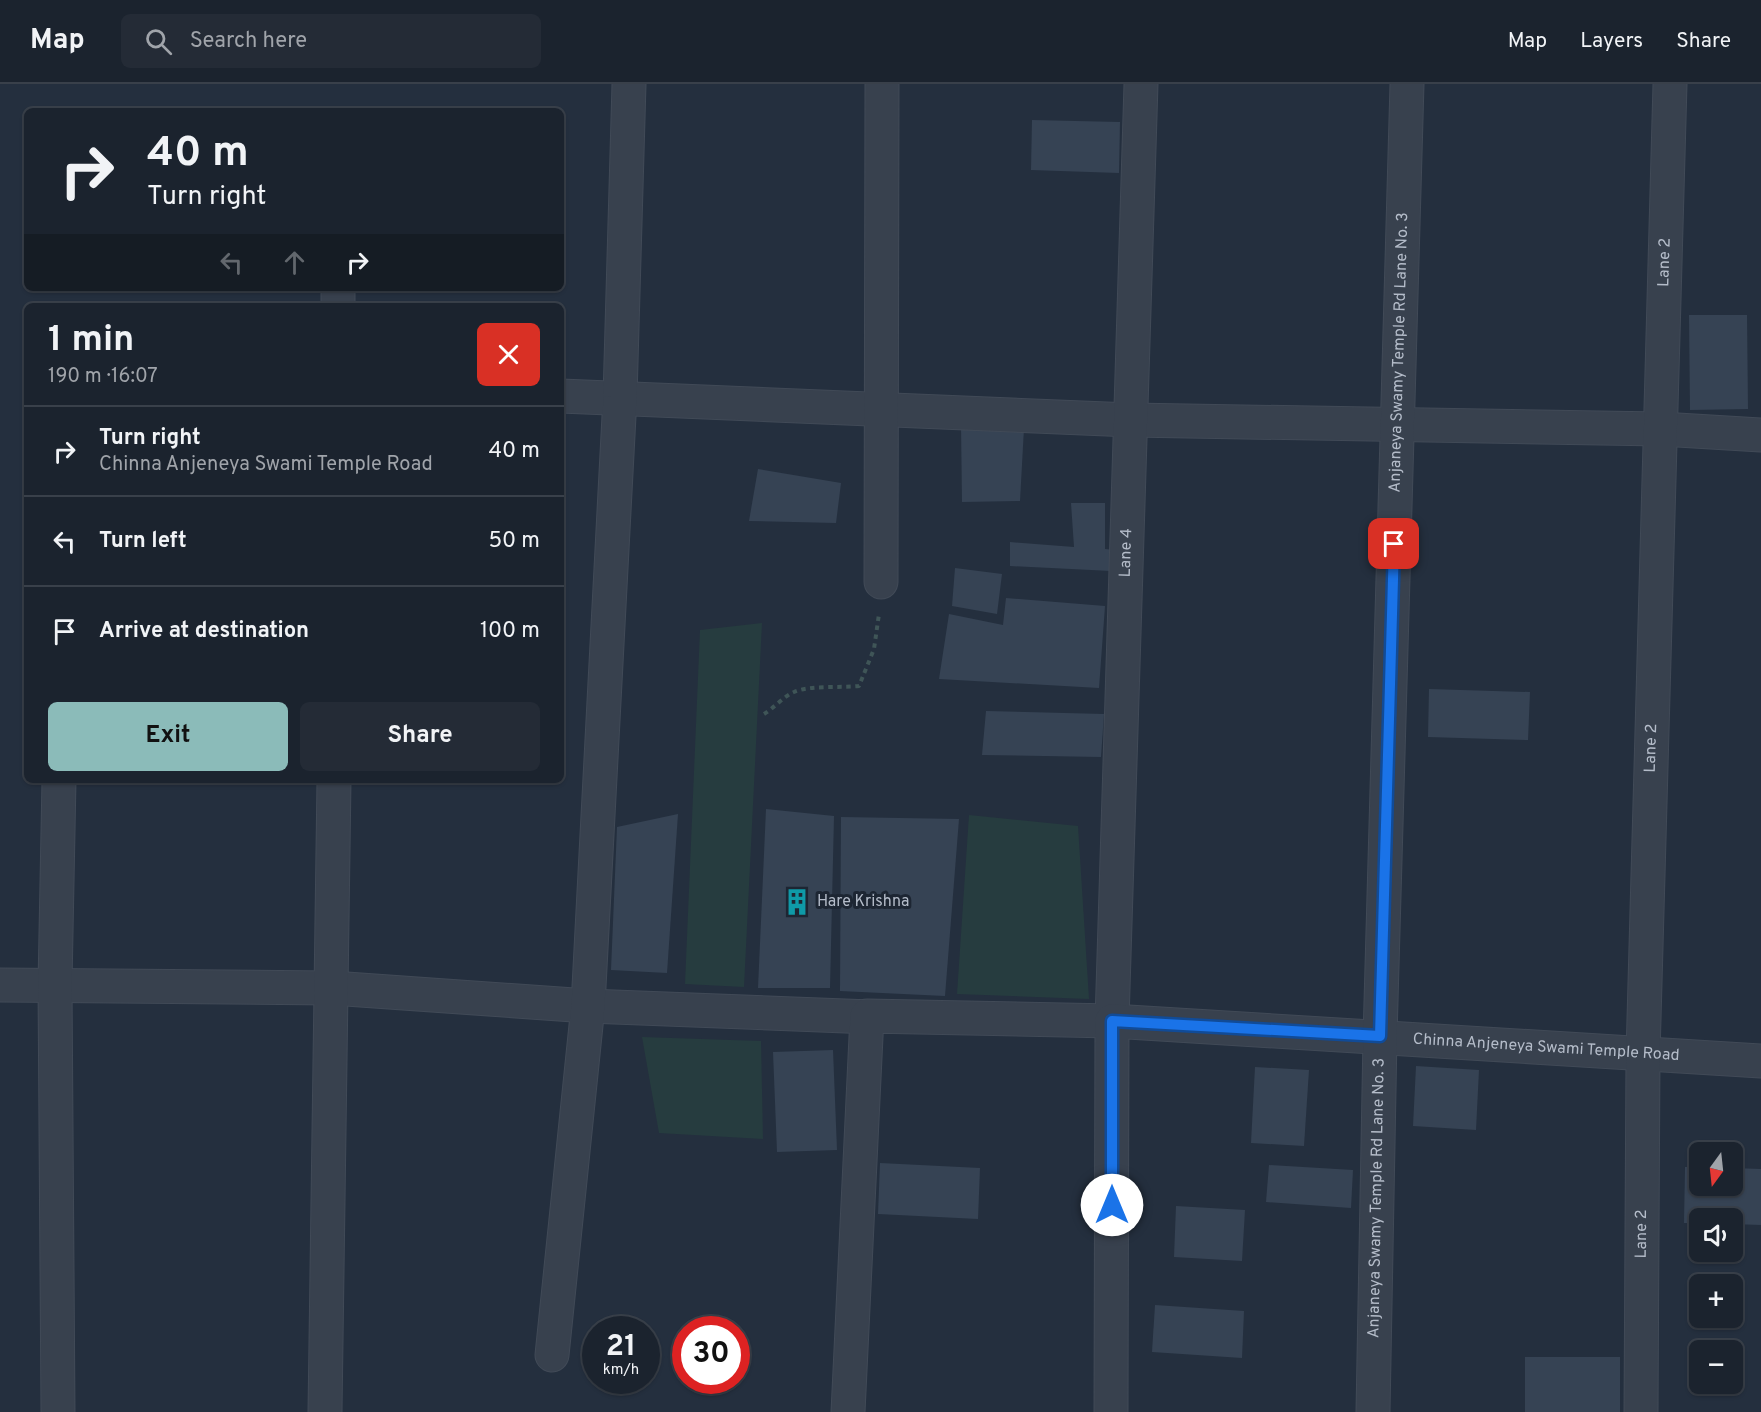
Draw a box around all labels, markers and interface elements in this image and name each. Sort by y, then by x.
search box [121,14,541,68]
text: Map [30,23,85,59]
icon: search [142,25,175,58]
text: Search here [190,28,307,55]
text: Map [1508,28,1547,55]
text: Layers [1580,28,1643,55]
text: Share [1676,28,1731,55]
text: 40 m [147,128,249,181]
icon: right [48,132,126,210]
text: Turn right [147,180,266,214]
street label: Anjaneya Swamy Temple Rd Lane No. 3 [1385,212,1413,493]
street label: Lane 2 [1654,238,1676,287]
icon: left [215,246,248,279]
icon: ahead [278,246,311,279]
icon: right [341,246,374,279]
text: 1 min [48,318,134,364]
button: close [477,323,540,386]
text: 190 m · 16:07 [48,364,158,390]
text: Turn right [99,425,201,452]
icon: right [48,435,81,468]
text: 40 m [488,438,540,465]
text: Chinna Anjeneya Swami Temple Road [99,452,433,478]
pin [1368,518,1419,569]
icon: left [48,525,81,558]
icon: arrive [1377,527,1410,560]
text: Turn left [99,528,187,555]
text: 50 m [488,528,540,555]
street label: Lane 4 [1116,528,1137,578]
icon: arrive [48,615,81,648]
text: Arrive at destination [99,618,309,645]
text: 100 m [480,618,540,645]
button: Exit [48,702,288,771]
button: Share [300,702,540,771]
street label: Lane 2 [1641,723,1662,773]
building icon: Hare Krishna [782,887,812,917]
place label: Hare Krishna [817,892,910,912]
street label: Chinna Anjeneya Swami Temple Road [1412,1030,1680,1066]
street label: Anjaneya Swamy Temple Rd Lane No. 3 [1364,1058,1390,1338]
north arrow [1689,1142,1743,1196]
map controls [1689,1142,1743,1394]
position arrow [1080,1173,1144,1237]
button: sound [1689,1208,1743,1262]
street label: Lane 2 [1632,1209,1652,1259]
button: + [1689,1274,1743,1328]
speed limit sign: 30 [672,1316,750,1394]
text: 21 [606,1329,636,1366]
button: − [1689,1340,1743,1394]
text: km/h [603,1361,639,1380]

